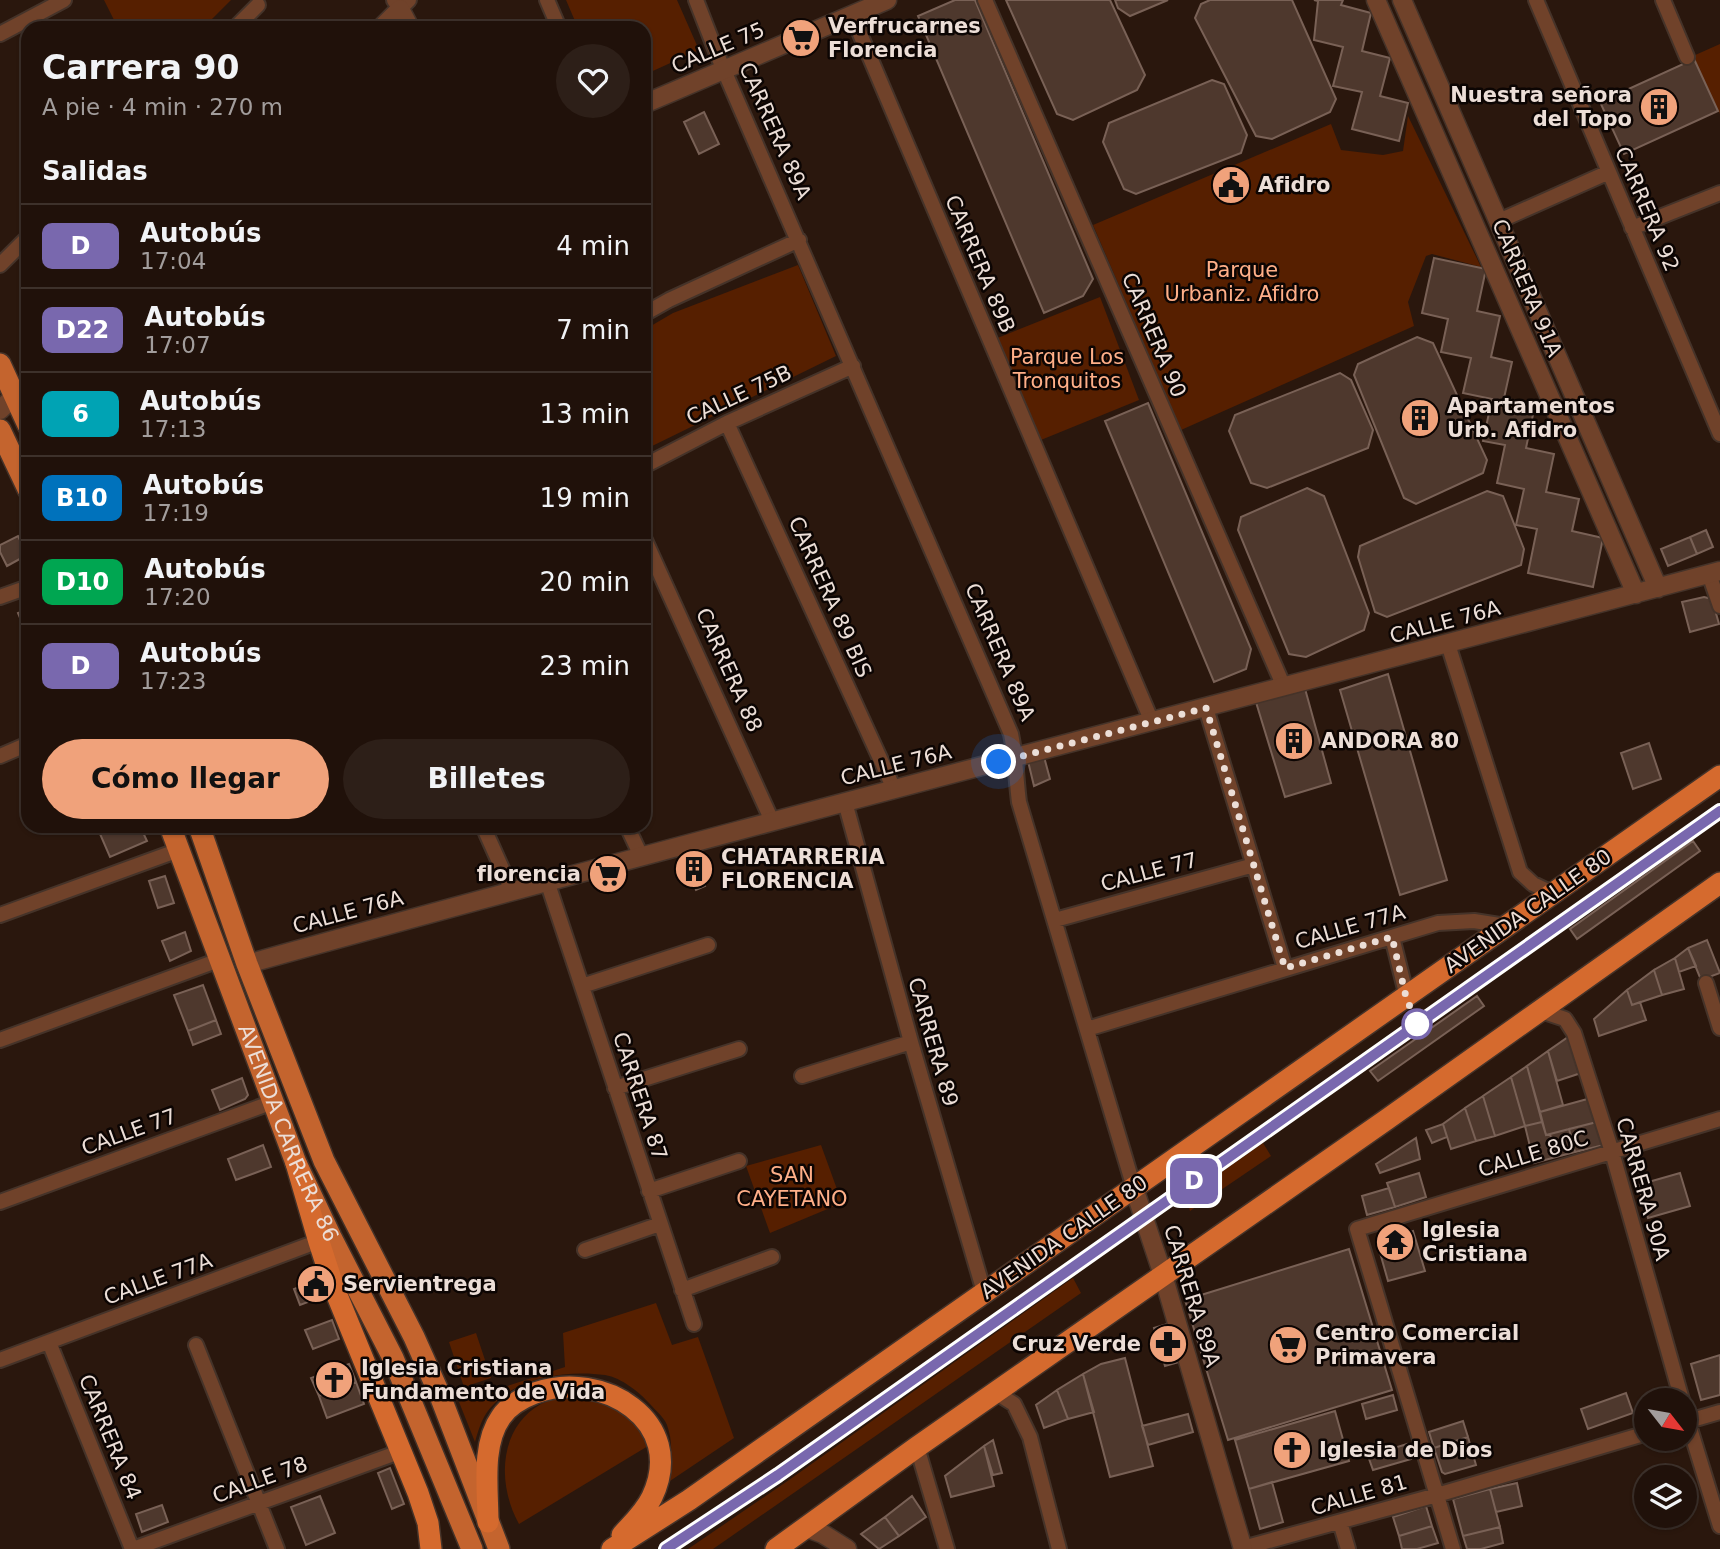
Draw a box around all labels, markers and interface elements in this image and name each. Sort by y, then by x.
place label: Verfrucarnes Florencia [828,14,981,62]
supermarket icon: Verfrucarnes Florencia [780,17,822,59]
street label: CALLE 75 [668,18,768,78]
button: heart [556,44,630,118]
text: Carrera 90 [42,48,239,87]
street label: CARRERA 89A [734,59,816,204]
place label: Nuestra señora del Topo [1450,83,1632,131]
building icon: Nuestra señora del Topo [1638,86,1680,128]
text: A pie · 4 min · 270 m [42,94,283,120]
street label: CARRERA 92 [1610,143,1684,275]
text: Salidas [42,156,148,186]
public building icon: Afidro [1210,164,1252,206]
place label: Afidro [1258,173,1330,197]
street label: CARRERA 89B [940,191,1020,337]
street label: CARRERA 91A [1487,215,1567,361]
text: Autobús [140,218,262,248]
text: 4 min [556,231,630,261]
text: D [71,232,90,260]
text: 17:04 [140,248,206,274]
park label: Parque Urbaniz. Afidro [1165,258,1319,306]
street label: CARRERA 90 [1117,269,1191,401]
text: Autobús [144,302,266,332]
text: 7 min [556,315,630,345]
text: D22 [56,316,109,344]
text: 17:07 [144,332,211,358]
park label: Parque Los Tronquitos [1010,345,1124,393]
street label: CALLE 75B [682,360,796,430]
text: Autobús [140,386,262,416]
place label: Apartamentos Urb. Afidro [1447,394,1615,442]
building icon: Apartamentos Urb. Afidro [1399,397,1441,439]
text: 13 min [540,399,630,429]
text: 6 [72,400,89,428]
text: 17:13 [140,416,206,442]
text: Autobús [143,470,264,500]
text: 19 min [540,483,630,513]
text: B10 [56,484,108,512]
text: 17:19 [143,500,209,526]
street label: CARRERA 89 BIS [784,513,876,681]
text: Autobús [144,554,266,584]
text: 20 min [540,567,630,597]
text: D10 [56,568,109,596]
street label: CARRERA 89A [960,579,1040,725]
text: 17:20 [144,584,211,610]
street label: CALLE 76A [1387,596,1504,648]
street label: CARRERA 88 [691,604,767,736]
text: Autobús [140,638,262,668]
text: 23 min [540,651,630,681]
text: D [71,652,90,680]
text: 17:23 [140,668,206,694]
building icon: ANDORA 80 [1273,720,1315,762]
place label: ANDORA 80 [1321,729,1459,753]
button: Cómo llegar [42,739,329,819]
button: Billetes [343,739,630,819]
street label: CALLE 76A [838,739,955,790]
your location [981,744,1016,779]
street label: AVENIDA CALLE 80 [1440,844,1616,978]
place label: CHATARRERIA FLORENCIA [721,845,885,893]
building icon: CHATARRERIA FLORENCIA [673,848,715,890]
street label: CALLE 77 [1098,848,1200,896]
supermarket icon: florencia [587,853,629,895]
place label: florencia [477,862,581,886]
street label: CALLE 76A [290,886,407,938]
street label: CALLE 77A [1292,900,1408,954]
street label: CARRERA 89 [903,975,963,1109]
unlabelled marker [1402,1009,1432,1039]
street label: AVENIDA CARRERA 86 [233,1021,343,1245]
street label: CARRERA 87 [608,1029,672,1163]
street label: CALLE 77 [78,1104,180,1160]
street label: CARRERA 90A [1611,1115,1675,1264]
street label: CALLE 80C [1475,1126,1591,1182]
line badge: D [1171,1158,1217,1204]
park label: SAN CAYETANO [736,1163,848,1211]
text: D [1184,1167,1204,1195]
street label: AVENIDA CALLE 80 [976,1170,1152,1304]
place label: Iglesia Cristiana [1422,1218,1528,1266]
temple icon: Iglesia Cristiana [1374,1221,1416,1263]
street label: CARRERA 89A [1159,1222,1225,1371]
street label: CALLE 77A [101,1248,216,1310]
public building icon: Servientrega [295,1263,337,1305]
place label: Servientrega [343,1272,497,1296]
place label: Centro Comercial Primavera [1315,1321,1519,1369]
pharmacy icon: Cruz Verde [1147,1323,1189,1365]
supermarket icon: Centro Comercial Primavera [1267,1324,1309,1366]
place label: Cruz Verde [1012,1332,1141,1356]
place label: Iglesia Cristiana Fundamento de Vida [361,1356,605,1404]
church icon: Iglesia Cristiana Fundamento de Vida [313,1359,355,1401]
street label: CARRERA 84 [74,1371,146,1503]
north arrow [1634,1388,1698,1451]
map controls [1634,1388,1697,1528]
church icon: Iglesia de Dios [1271,1429,1313,1471]
place label: Iglesia de Dios [1319,1438,1493,1462]
street label: CALLE 78 [209,1452,311,1508]
button: layers [1634,1465,1697,1528]
street label: CALLE 81 [1308,1470,1410,1520]

